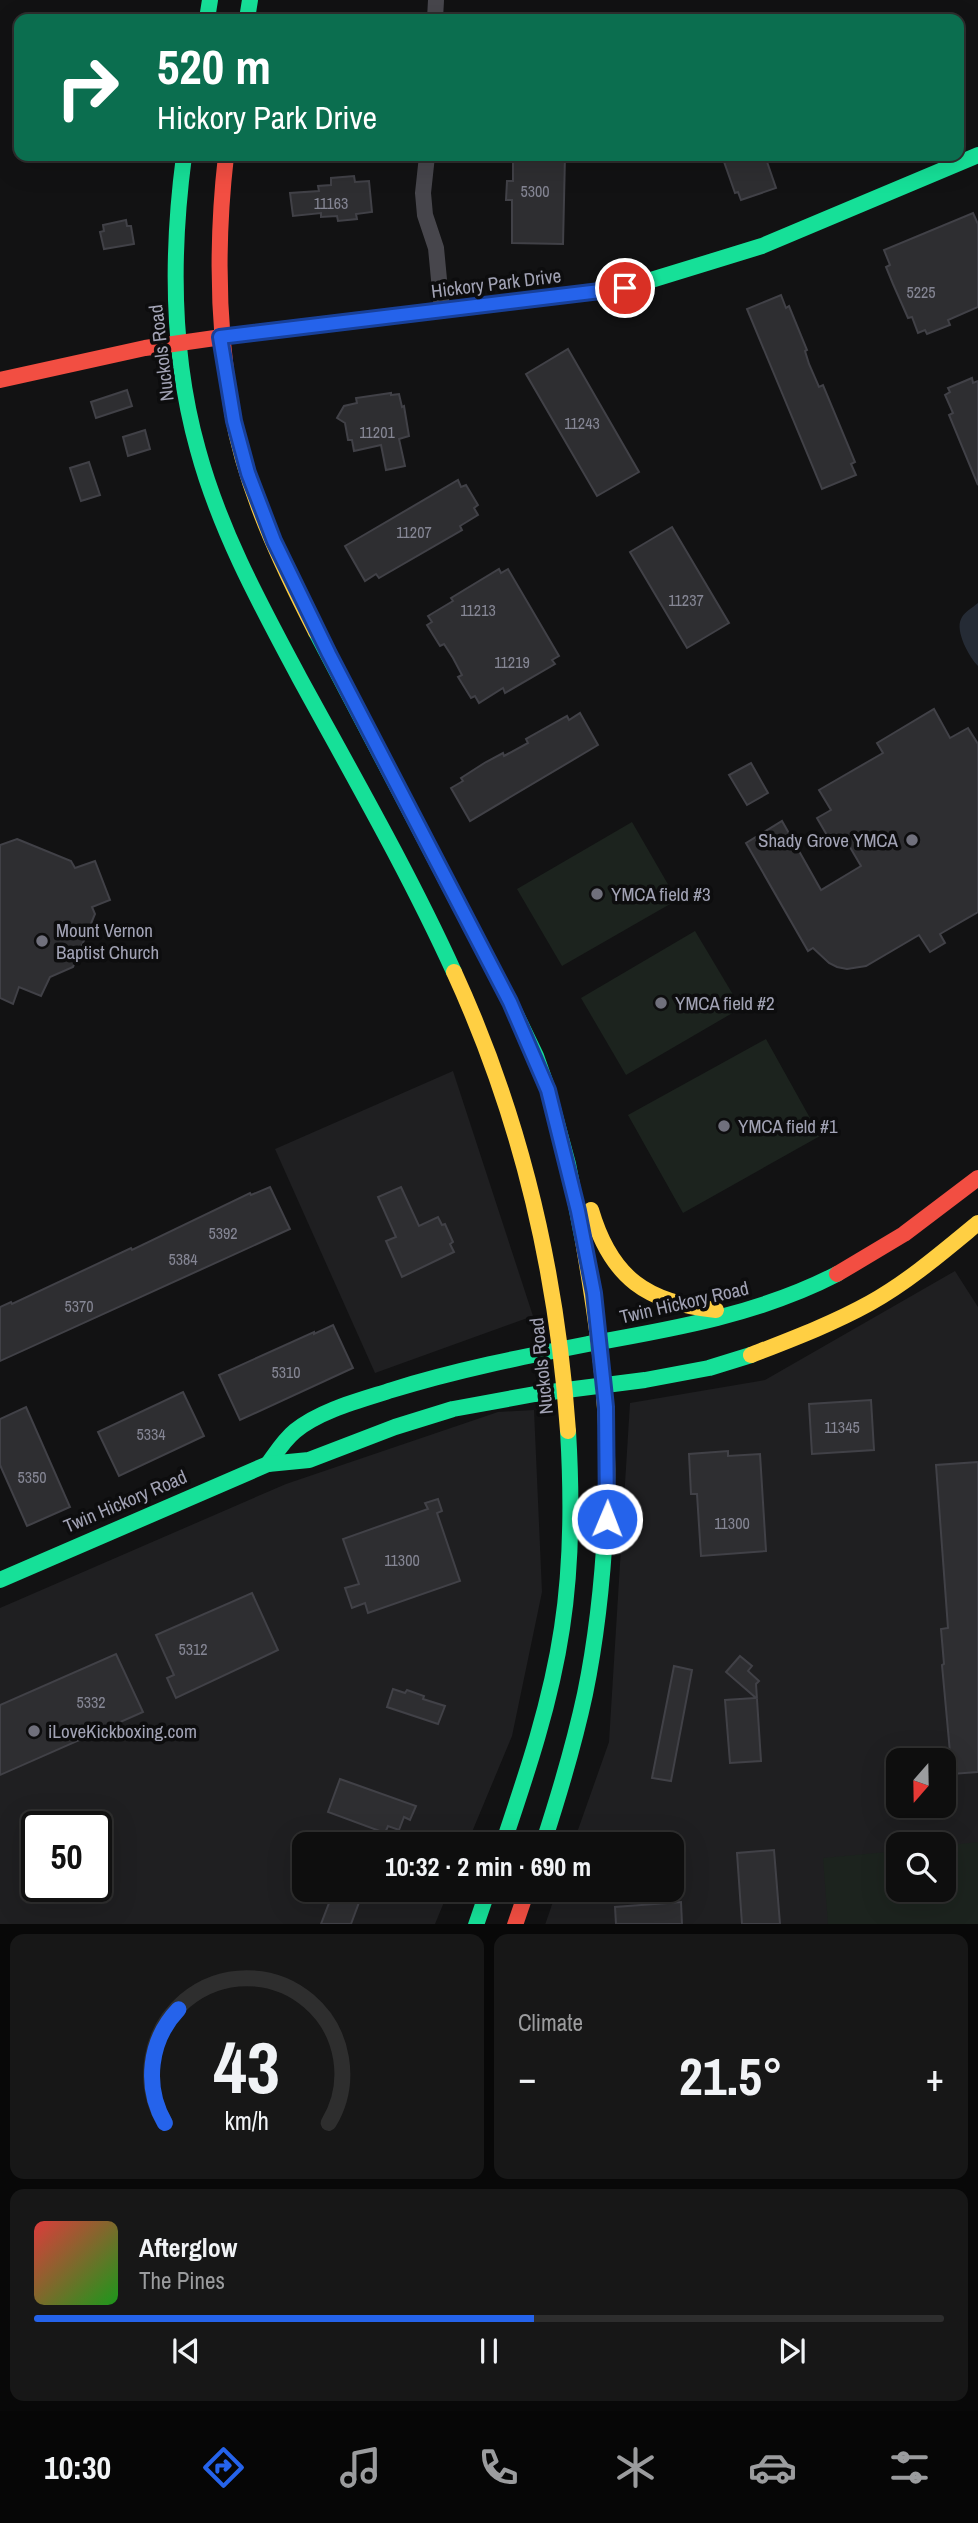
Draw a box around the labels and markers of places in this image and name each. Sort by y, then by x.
pin [595,258,655,318]
place label: Shady Grove YMCA [758,827,899,853]
marker: Shady Grove YMCA [904,832,920,848]
place label: YMCA field #3 [611,881,711,907]
marker: YMCA field #3 [589,886,605,902]
place label: Mount Vernon Baptist Church [56,917,159,965]
marker: Mount Vernon Baptist Church [34,933,50,949]
place label: YMCA field #2 [675,990,775,1016]
marker: YMCA field #2 [653,995,669,1011]
place label: YMCA field #1 [738,1113,838,1139]
marker: YMCA field #1 [716,1118,732,1134]
place label: iLoveKickboxing.com [48,1718,197,1744]
marker: iLoveKickboxing.com [26,1723,42,1739]

